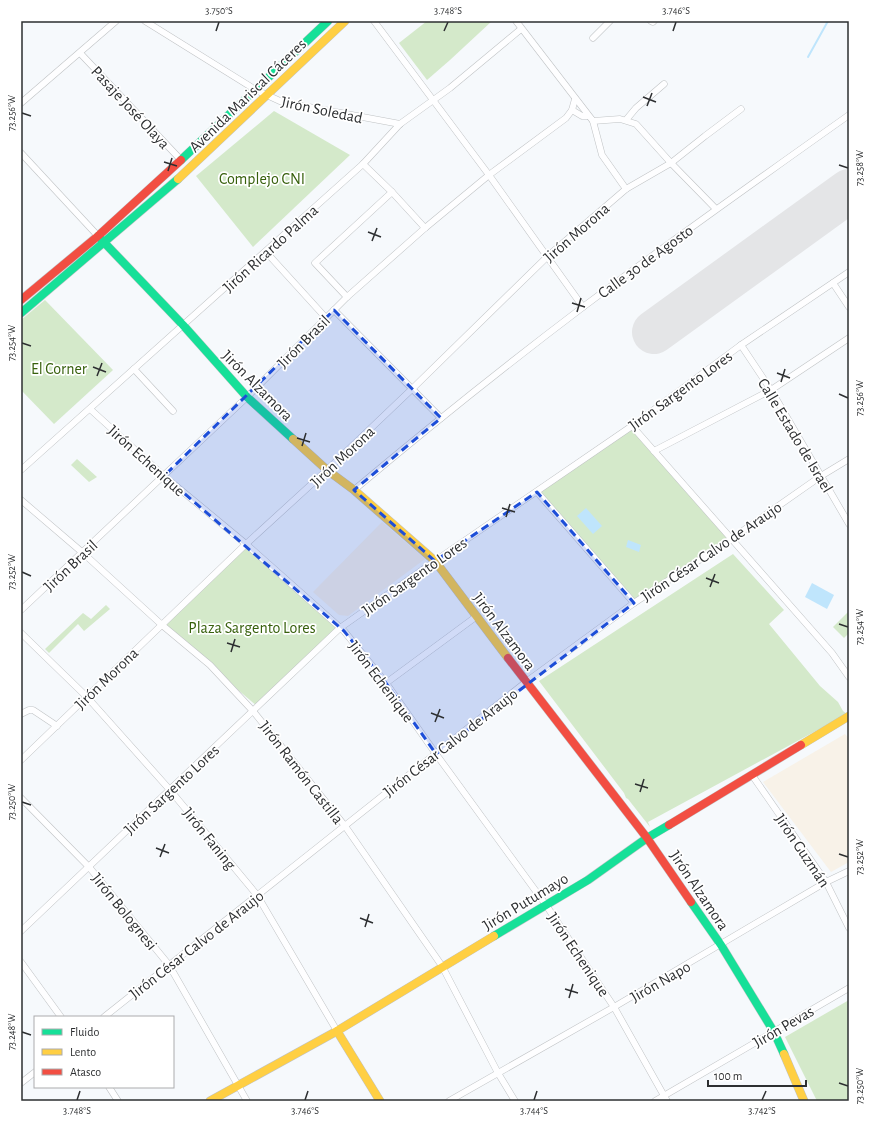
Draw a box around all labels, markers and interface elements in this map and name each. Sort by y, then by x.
text: 3.750°S [205,6,233,16]
text: 3.748°S [434,6,462,16]
text: 3.746°S [662,6,690,16]
street label: Avenida Mariscal Cáceres [186,36,309,156]
street label: Pasaje José Olaya [87,63,172,153]
street label: Jirón Soledad [280,94,364,126]
text: 73.256°W [7,95,17,131]
text: 73.258°W [855,150,865,186]
park label: Complejo CNI [219,171,305,188]
street label: Jirón Morona [541,200,612,265]
street label: Jirón Ricardo Palma [220,202,321,295]
street label: Calle 30 de Agosto [595,222,696,302]
street label: Jirón Brasil [274,312,333,371]
text: 73.254°W [7,325,17,361]
street label: Jirón Alzamora [219,347,296,424]
street label: Jirón Sargento Lores [626,348,735,434]
park label: El Corner [31,361,88,377]
street label: Calle Estado de Israel [755,375,836,496]
text: 73.256°W [855,380,865,416]
street label: Jirón Echenique [105,422,188,499]
street label: Jirón Morona [308,423,378,490]
street label: Jirón César Calvo de Araujo [638,499,785,606]
street label: Jirón Sargento Lores [359,535,470,619]
street label: Jirón Brasil [41,537,101,594]
text: 73.252°W [7,554,17,590]
street label: Jirón Alzamora [470,590,538,673]
text: 73.254°W [855,609,865,645]
park label: Plaza Sargento Lores [188,620,316,636]
street label: Jirón Echenique [345,638,417,725]
street label: Jirón Morona [72,645,141,713]
street label: Jirón César Calvo de Araujo [380,685,522,801]
street label: Jirón Ramón Castilla [256,718,346,827]
street label: Jirón Sargento Lores [121,742,222,838]
text: 73.250°W [7,784,17,820]
street label: Jirón Faning [180,805,239,873]
street label: Jirón Guzmán [772,811,833,890]
text: 73.252°W [855,839,865,875]
street label: Jirón Alzamora [667,848,732,933]
street label: Jirón Bolognesi [88,870,160,953]
street label: Jirón Putumayo [480,870,572,934]
street label: Jirón César Calvo de Araujo [126,887,268,1003]
street label: Jirón Echenique [544,910,612,999]
street label: Jirón Napo [628,958,693,1005]
street label: Jirón Pevas [750,1003,817,1051]
text: 73.248°W [7,1014,17,1050]
legend [34,1016,174,1088]
text: Fluido [70,1026,99,1038]
text: Lento [70,1046,96,1058]
scale bar [708,1062,806,1088]
text: Atasco [70,1066,101,1078]
text: 73.250°W [855,1068,865,1104]
text: 100 m [714,1070,742,1082]
text: 3.748°S [63,1106,91,1116]
text: 3.746°S [291,1106,319,1116]
text: 3.744°S [520,1106,548,1116]
text: 3.742°S [748,1106,776,1116]

